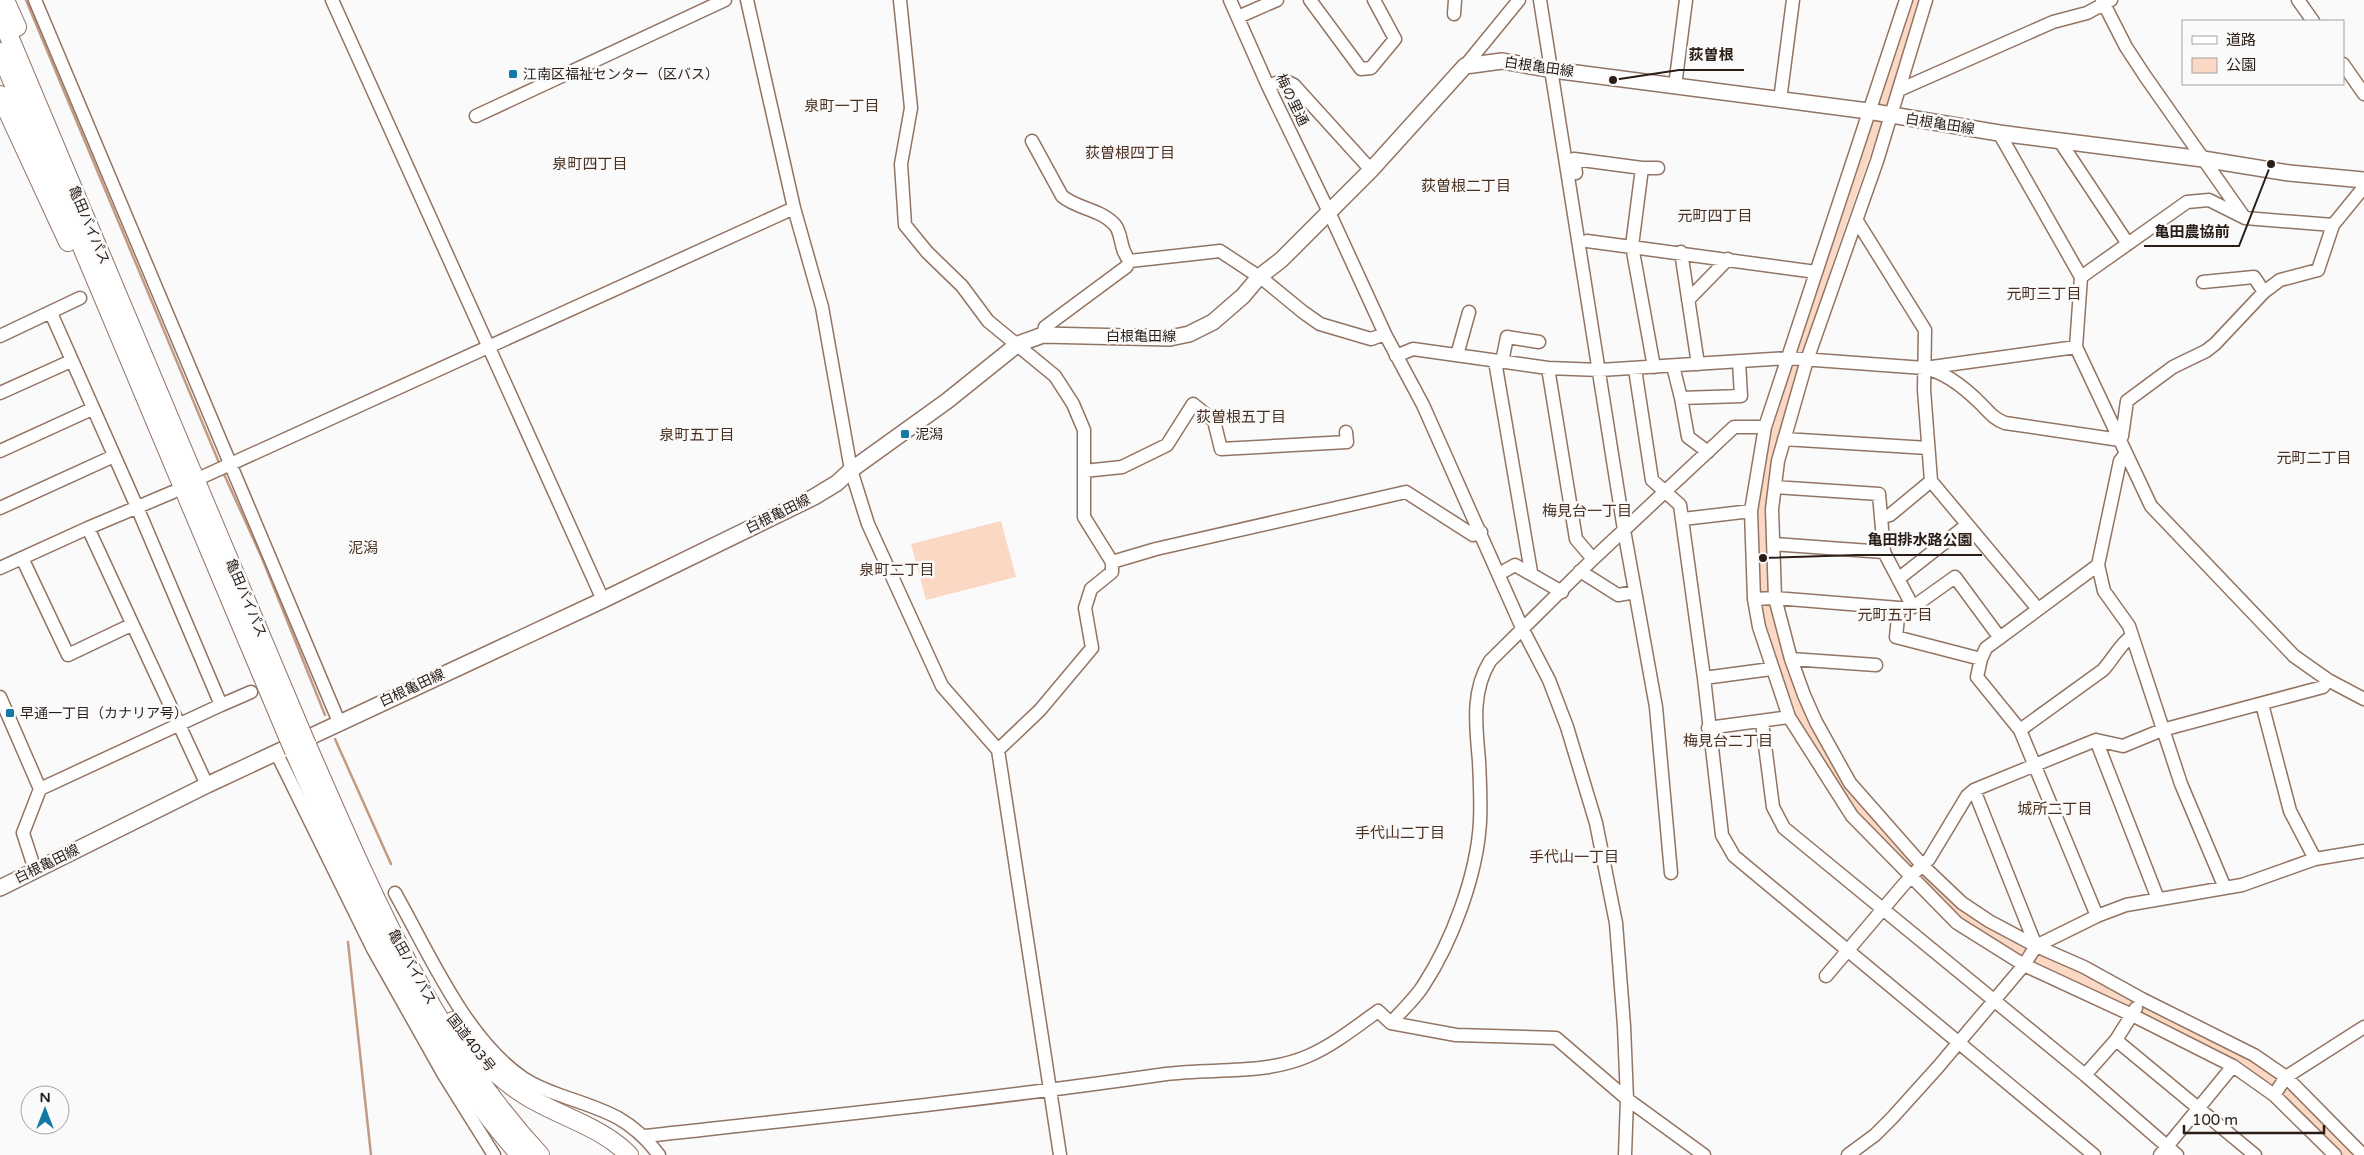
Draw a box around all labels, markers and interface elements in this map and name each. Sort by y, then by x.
legend [2182,20,2344,85]
text: 道路 [2226,31,2256,49]
callout: 荻曽根 [1679,40,1744,70]
text: 荻曽根 [1688,46,1734,64]
street label: 白根亀田線 [1503,54,1575,80]
text: 公園 [2226,56,2256,74]
place label: 江南区福祉センター（区バス） [523,66,719,83]
marker: 江南区福祉センター（区バス） [507,68,519,80]
street label: 梅の里通 [1272,71,1312,129]
district label: 泉町一丁目 [804,97,880,115]
street label: 白根亀田線 [1904,110,1976,138]
district label: 荻曽根四丁目 [1085,144,1175,162]
district label: 泉町四丁目 [552,155,628,173]
district label: 荻曽根二丁目 [1421,177,1511,195]
street label: 亀田バイパス [65,183,113,267]
district label: 元町四丁目 [1677,207,1753,225]
callout: 亀田農協前 [2144,216,2239,246]
text: 亀田農協前 [2154,223,2230,241]
district label: 元町三丁目 [2006,285,2082,303]
street label: 白根亀田線 [1106,328,1176,345]
district label: 荻曽根五丁目 [1196,408,1286,426]
district label: 泉町五丁目 [659,426,735,444]
place label: 泥潟 [915,426,943,443]
marker: 泥潟 [899,428,911,440]
district label: 元町二丁目 [2276,449,2352,467]
street label: 白根亀田線 [743,491,813,537]
district label: 梅見台一丁目 [1542,502,1632,520]
callout: 亀田排水路公園 [1857,525,1982,555]
text: 亀田排水路公園 [1867,531,1973,549]
district label: 泥潟 [348,539,378,557]
street label: 亀田バイパス [222,556,270,640]
district label: 泉町二丁目 [859,561,935,579]
district label: 元町五丁目 [1857,606,1933,624]
street label: 白根亀田線 [377,666,447,710]
place label: 早通一丁目（カナリア号） [20,705,188,722]
marker: 早通一丁目（カナリア号） [4,707,16,719]
district label: 梅見台二丁目 [1683,732,1773,750]
district label: 城所二丁目 [2017,800,2093,818]
district label: 手代山二丁目 [1355,824,1445,842]
street label: 白根亀田線 [12,841,82,887]
district label: 手代山一丁目 [1529,848,1619,866]
street label: 亀田バイパス [384,926,440,1008]
street label: 国道403号 [443,1011,499,1075]
north arrow [20,1085,70,1135]
text: N [39,1089,51,1106]
scale bar [2184,1102,2324,1134]
text: 100 m [2192,1111,2238,1129]

